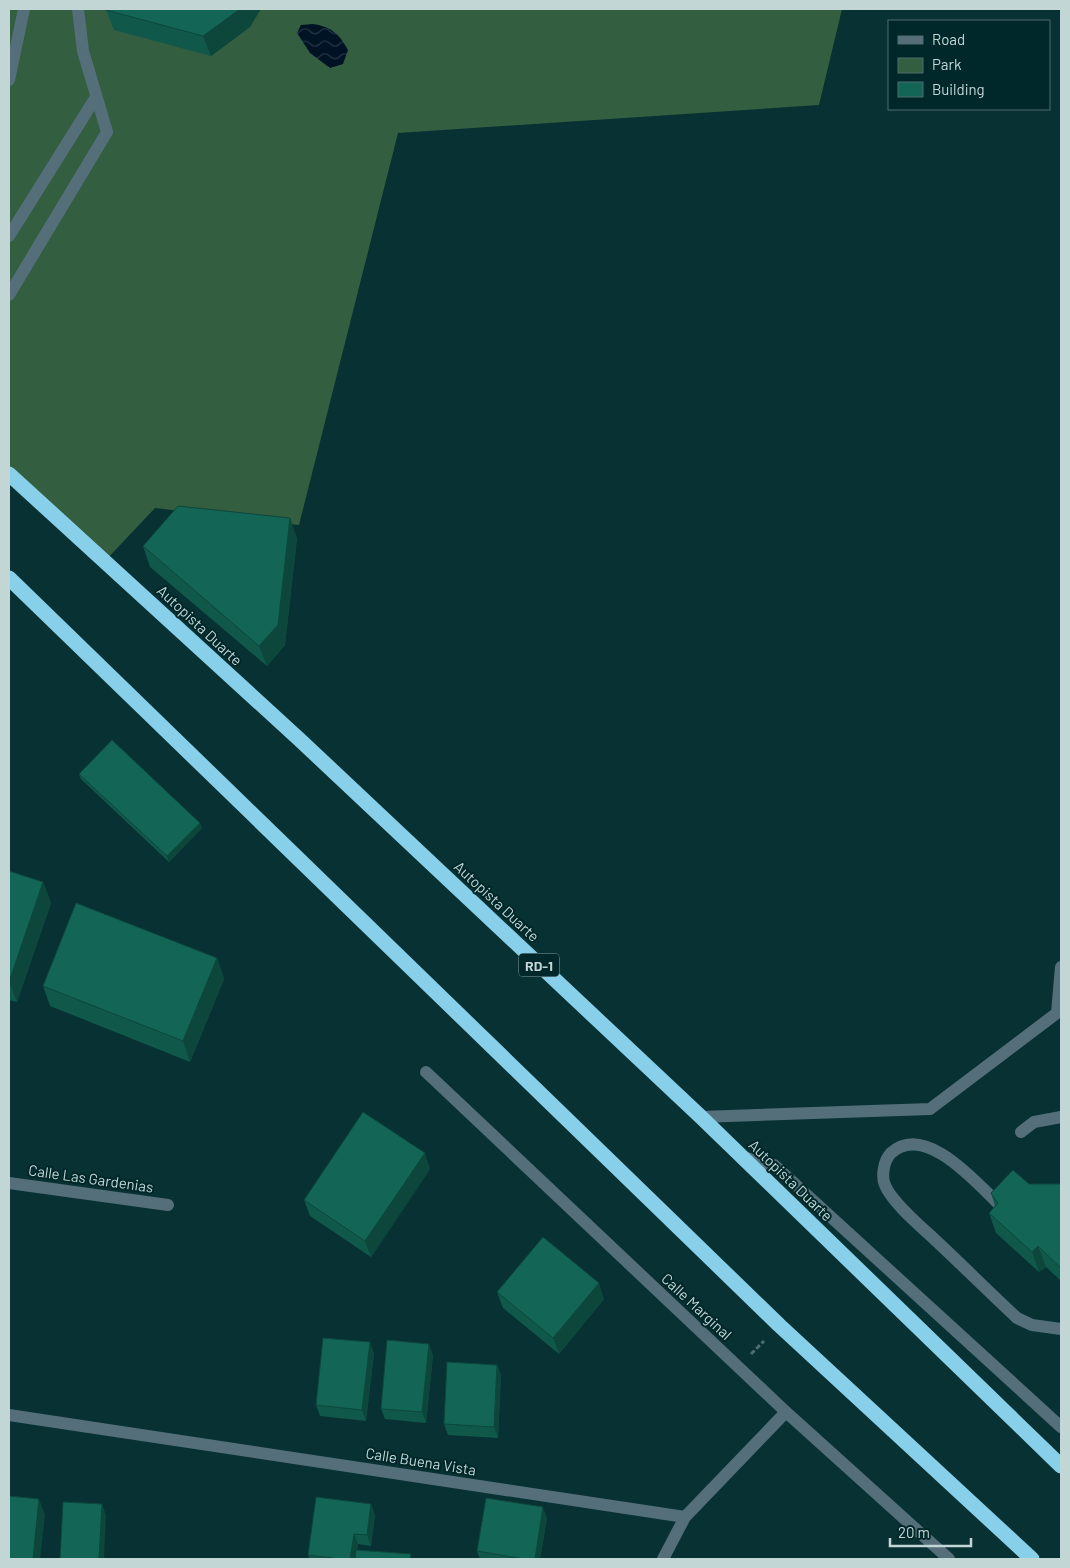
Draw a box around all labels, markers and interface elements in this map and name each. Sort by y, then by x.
legend [888,20,1050,110]
text: Road [932,30,965,48]
text: Park [932,55,962,73]
text: Building [932,80,985,98]
street label: Autopista Duarte [154,581,246,669]
street label: Autopista Duarte [451,857,543,945]
road number: RD-1 [519,954,559,976]
street label: Autopista Duarte [745,1135,837,1225]
street label: Calle Las Gardenias [27,1160,155,1196]
street label: Calle Marginal [658,1269,736,1343]
street label: Calle Buena Vista [365,1443,477,1479]
scale bar [890,1516,971,1548]
text: 20 m [898,1523,930,1541]

